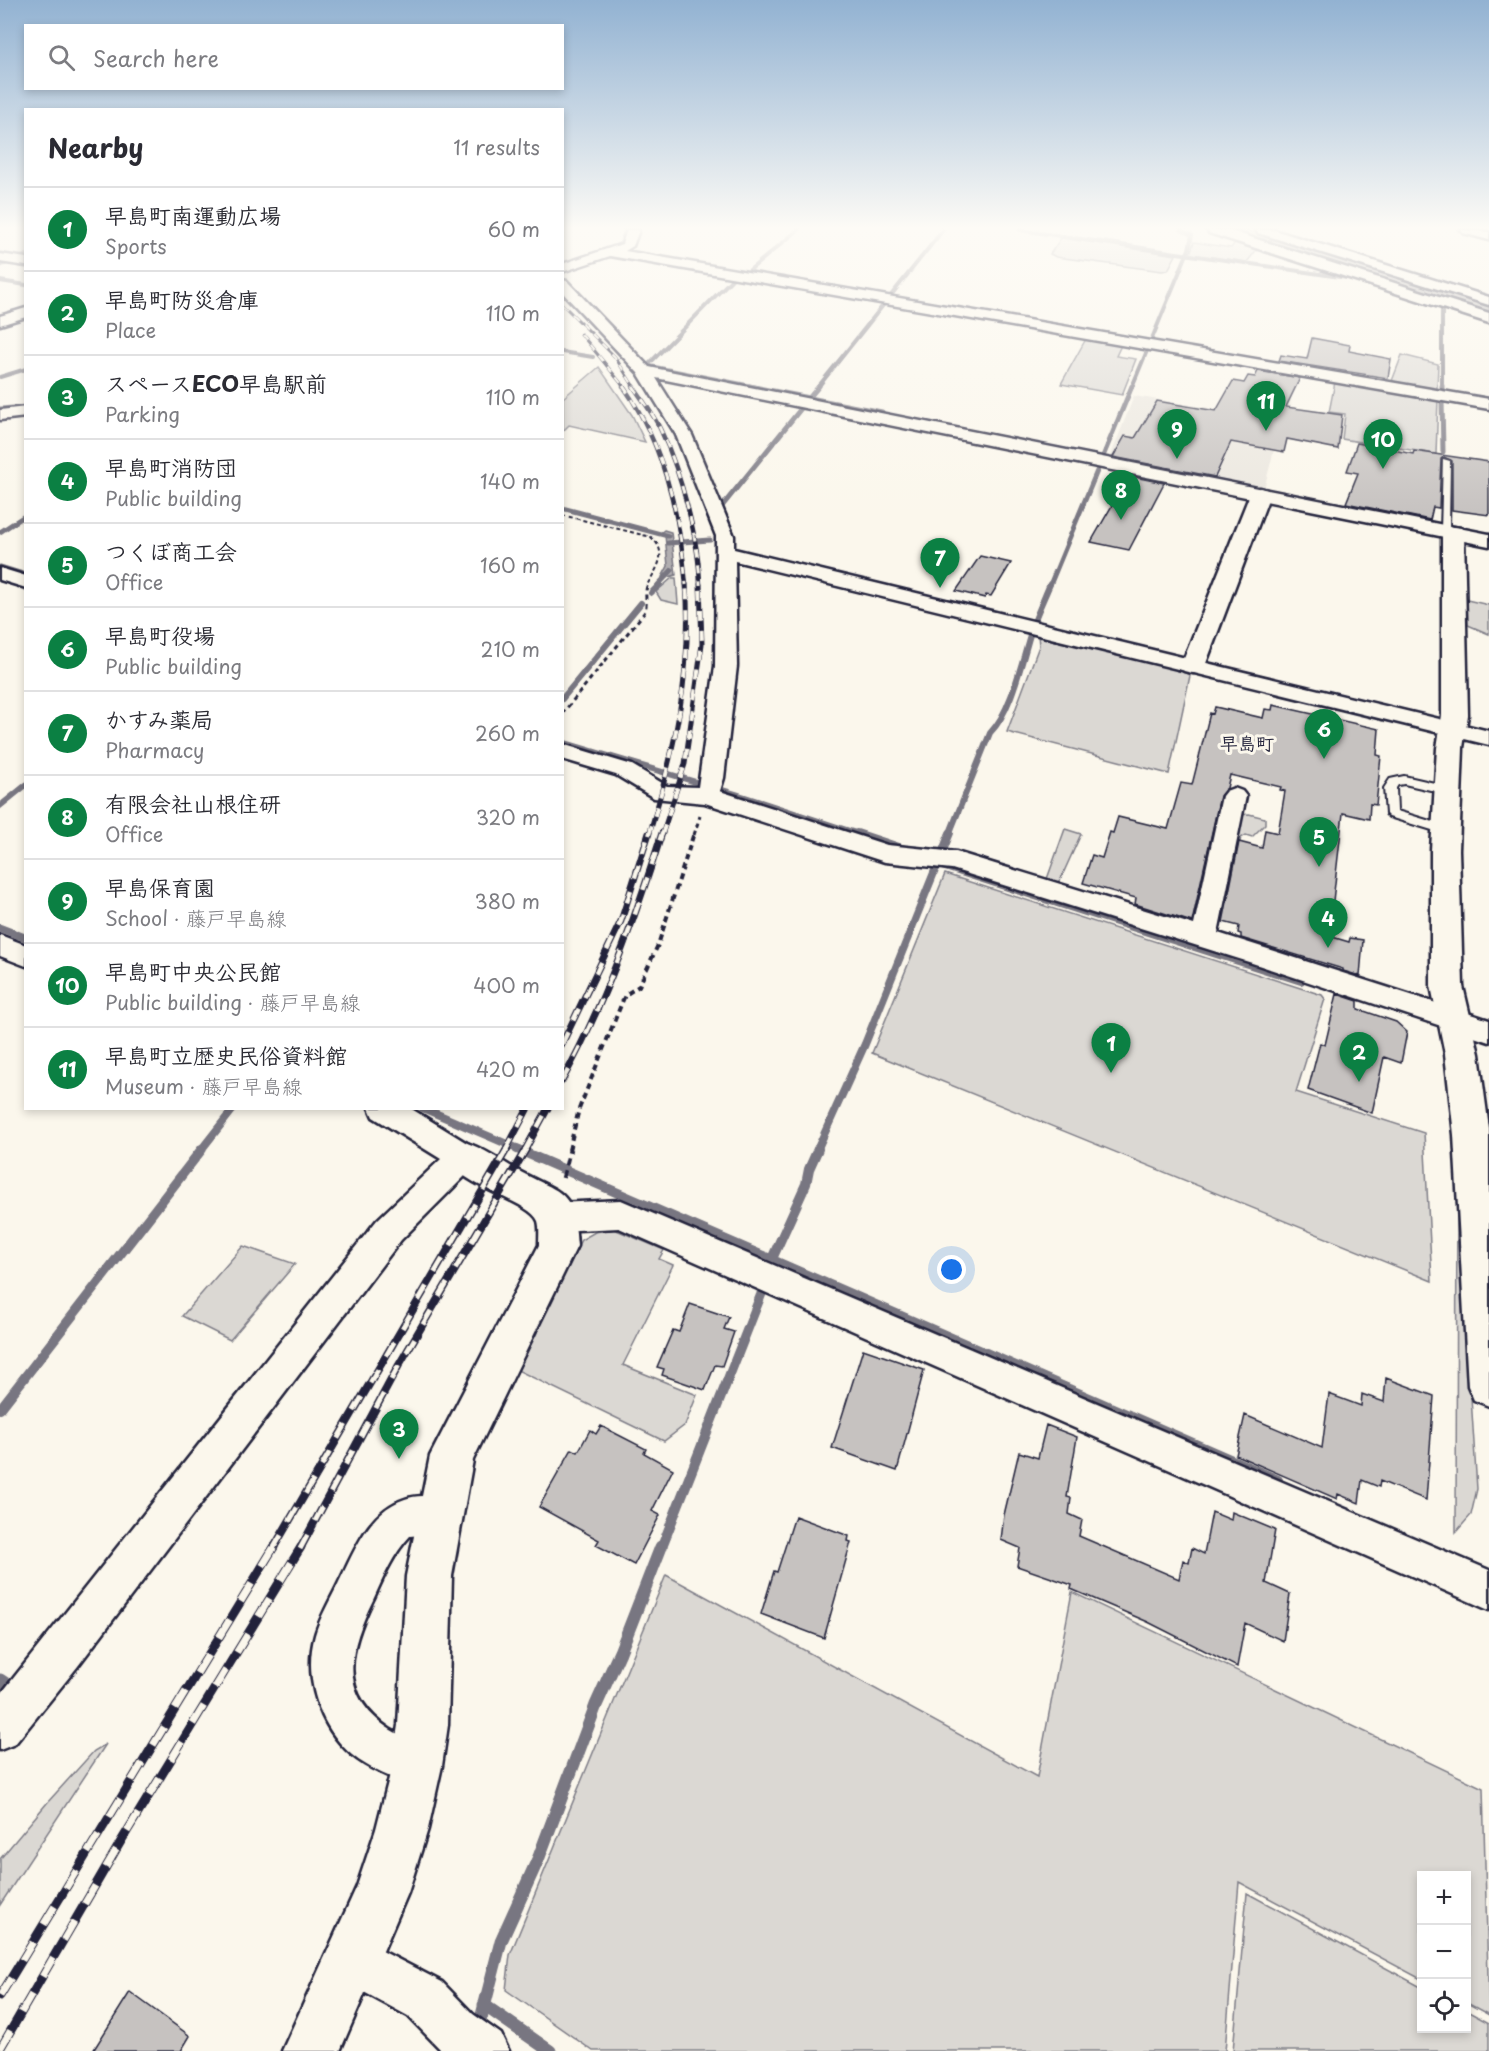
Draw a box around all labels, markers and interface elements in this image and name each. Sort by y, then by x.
search box [24,24,564,90]
icon: search [45,41,78,74]
text: Search here [93,41,219,74]
text: Nearby [48,128,143,167]
text: 11 results [453,132,540,162]
text: 早島町南運動広場 [105,198,281,231]
text: 1 [63,214,72,244]
text: 60 m [488,214,540,244]
text: Sports [105,231,167,261]
text: 早島町防災倉庫 [105,282,259,315]
text: 2 [60,298,75,328]
text: 110 m [486,298,540,328]
text: Place [105,315,156,345]
text: スペースECO早島駅前 [105,366,327,399]
text: 3 [61,382,74,412]
text: 110 m [486,382,540,412]
pin: 11 [1246,382,1286,431]
text: Parking [105,399,180,429]
pin: 9 [1158,410,1196,459]
pin: 10 [1364,420,1402,469]
text: 早島町消防団 [105,450,237,483]
text: 4 [61,466,74,496]
text: 140 m [480,466,540,496]
pin: 8 [1102,470,1140,520]
text: Public building [105,483,242,513]
text: つくぼ商工会 [105,534,237,567]
pin: 7 [920,538,960,588]
text: 5 [61,550,74,580]
text: 160 m [480,550,540,580]
text: Office [105,567,163,597]
text: 早島町役場 [105,618,215,651]
text: 6 [60,634,75,664]
text: 210 m [481,634,540,664]
text: Public building [105,651,242,681]
text: かすみ薬局 [105,702,213,735]
pin: 6 [1304,710,1344,759]
text: 7 [62,718,73,748]
text: 260 m [475,718,540,748]
district label: 早島町 [1220,729,1274,756]
text: Pharmacy [105,735,205,765]
text: 有限会社山根住研 [105,786,281,819]
text: 8 [61,802,74,832]
text: 320 m [476,802,540,832]
pin: 5 [1300,818,1338,867]
text: Office [105,819,163,849]
text: 早島保育園 [105,870,215,903]
text: 9 [62,886,73,916]
text: 380 m [474,886,540,916]
pin: 4 [1308,898,1348,948]
text: School · 藤戸早島線 [105,903,286,933]
text: 早島町中央公民館 [105,954,281,987]
text: 10 [55,970,80,1000]
text: 400 m [473,970,540,1000]
text: Public building · 藤戸早島線 [105,987,360,1017]
pin: 1 [1092,1024,1130,1073]
pin: 2 [1340,1032,1378,1082]
text: 早島町立歴史民俗資料館 [105,1038,347,1071]
text: 11 [58,1054,77,1084]
text: 420 m [476,1054,540,1084]
text: Museum · 藤戸早島線 [105,1071,302,1101]
your location [937,1255,966,1284]
pin: 3 [380,1410,418,1459]
map controls [1417,1871,1471,2033]
button: + [1417,1871,1471,1925]
button: − [1417,1925,1471,1979]
button: locate [1417,1979,1471,2033]

